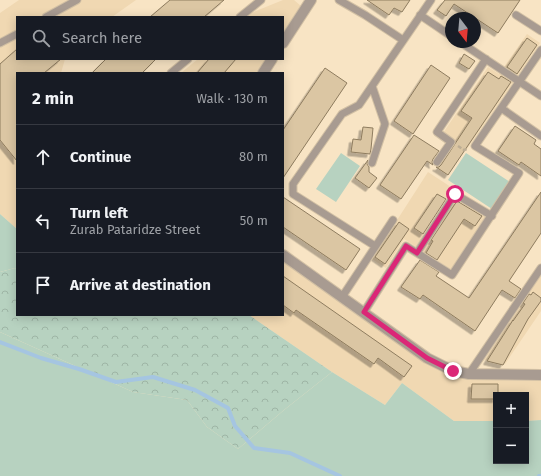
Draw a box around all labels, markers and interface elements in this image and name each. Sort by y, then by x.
north arrow [445,12,481,48]
search box [16,16,284,60]
icon: search [30,27,52,49]
text: Search here [62,29,142,47]
text: 2 min [32,88,74,109]
text: Walk · 130 m [196,91,268,106]
icon: ahead [32,146,54,168]
text: Continue [70,148,131,166]
text: 80 m [239,149,268,164]
route start [446,185,464,203]
text: Turn left [70,204,128,222]
icon: left [32,210,54,232]
text: 50 m [240,213,268,228]
text: Zurab Pataridze Street [70,222,200,237]
icon: arrive [32,274,54,296]
text: Arrive at destination [70,276,211,294]
route end [444,362,462,380]
map controls [493,392,529,464]
button: + [493,392,529,428]
button: − [493,428,529,464]

